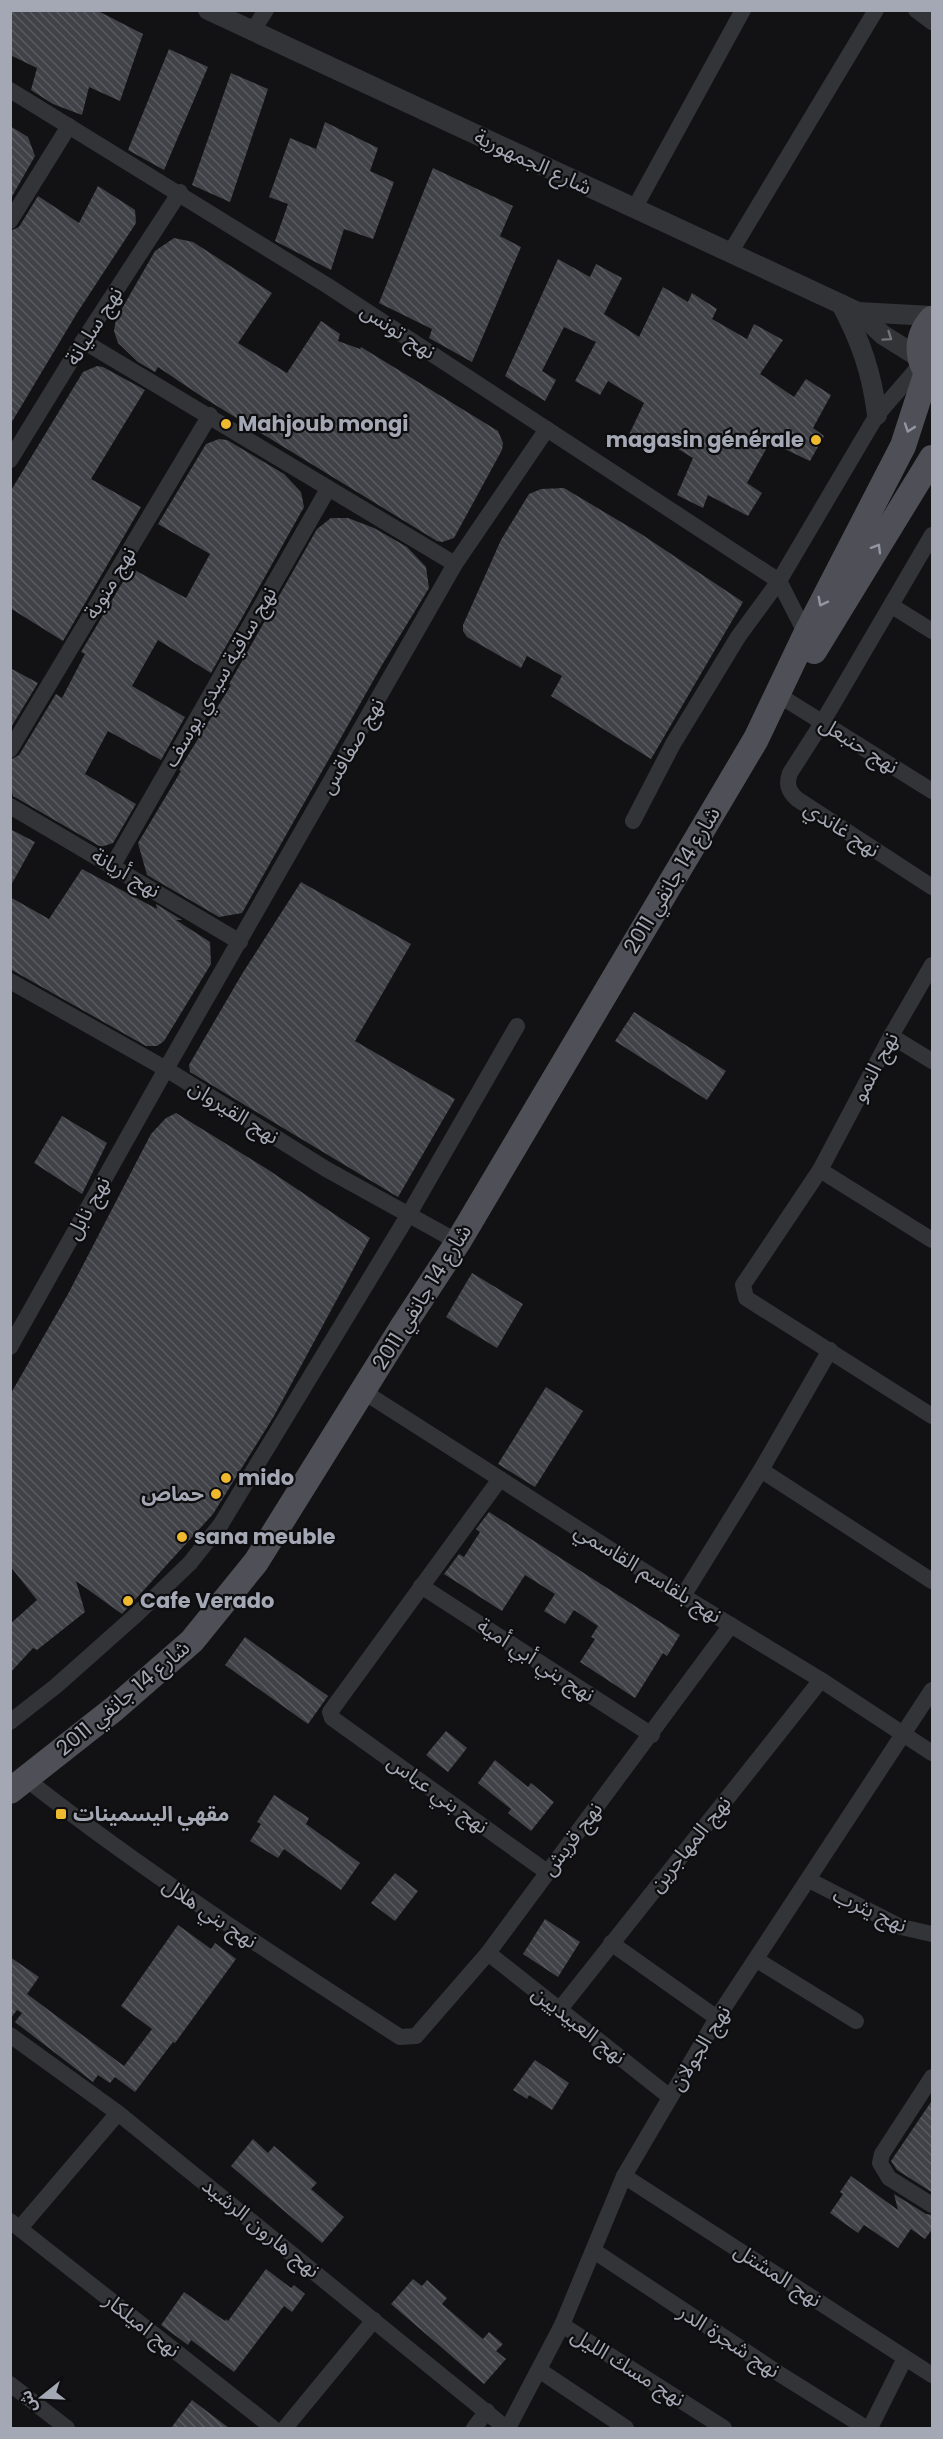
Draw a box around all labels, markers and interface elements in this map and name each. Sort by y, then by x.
street label: شارع الجمهورية [469,122,597,202]
street label: نهج سليانة [58,281,130,371]
street label: نهج تونس [355,296,441,366]
one-way arrow [881,330,892,341]
place label: Mahjoub mongi [238,409,408,438]
marker: Mahjoub mongi [219,417,233,431]
one-way arrow [904,422,917,433]
place label: magasin générale [606,425,804,454]
marker: magasin générale [809,433,823,447]
street label: نهج منوبة [77,541,143,625]
one-way arrow [870,544,882,554]
street label: نهج ساقية سيدي يوسف [156,581,285,773]
one-way arrow [818,596,829,607]
street label: نهج صفاقس [312,692,392,800]
street label: نهج حنبعل [813,709,905,781]
street label: نهج غاندي [798,793,886,865]
street label: شارع 14 جانفي 2011 [616,801,728,959]
street label: نهج أريانة [86,841,166,905]
street label: نهج النمو [844,1027,906,1107]
street label: نهج القيروان [183,1072,285,1152]
street label: نهج نابل [58,1171,118,1245]
street label: شارع 14 جانفي 2011 [365,1218,480,1376]
place label: mido [238,1463,294,1492]
marker: mido [219,1471,233,1485]
place label: حماص [141,1479,204,1508]
marker: حماص [209,1487,223,1501]
street label: نهج بلقاسم القاسمي [568,1516,728,1631]
place label: sana meuble [194,1522,336,1551]
marker: sana meuble [175,1530,189,1544]
place label: Cafe Verado [140,1586,274,1615]
marker: Cafe Verado [121,1594,135,1608]
street label: نهج بني أبي أمية [471,1611,601,1710]
street label: شارع 14 جانفي 2011 [50,1633,197,1764]
street label: نهج بني عباس [381,1747,495,1842]
street label: نهج المهاجرين [642,1789,738,1899]
street label: نهج قريش [534,1796,610,1882]
place label: مقهي اليسمينات [73,1799,229,1831]
marker: مقهي اليسمينات [54,1807,68,1821]
street label: نهج بني هلال [156,1870,263,1957]
street label: نهج يثرب [828,1880,912,1940]
street label: نهج العبيديين [525,1979,633,2071]
street label: نهج الجولان [662,1999,738,2097]
street label: نهج هارون الرشيد [195,2171,327,2285]
street label: نهج المشتل [728,2235,828,2315]
street label: نهج اميلكار [96,2285,187,2365]
street label: نهج شجرة الدر [671,2296,786,2385]
street label: نهج مسك الليل [565,2320,691,2414]
north arrow [12,2367,72,2427]
text: ش [14,2387,43,2415]

